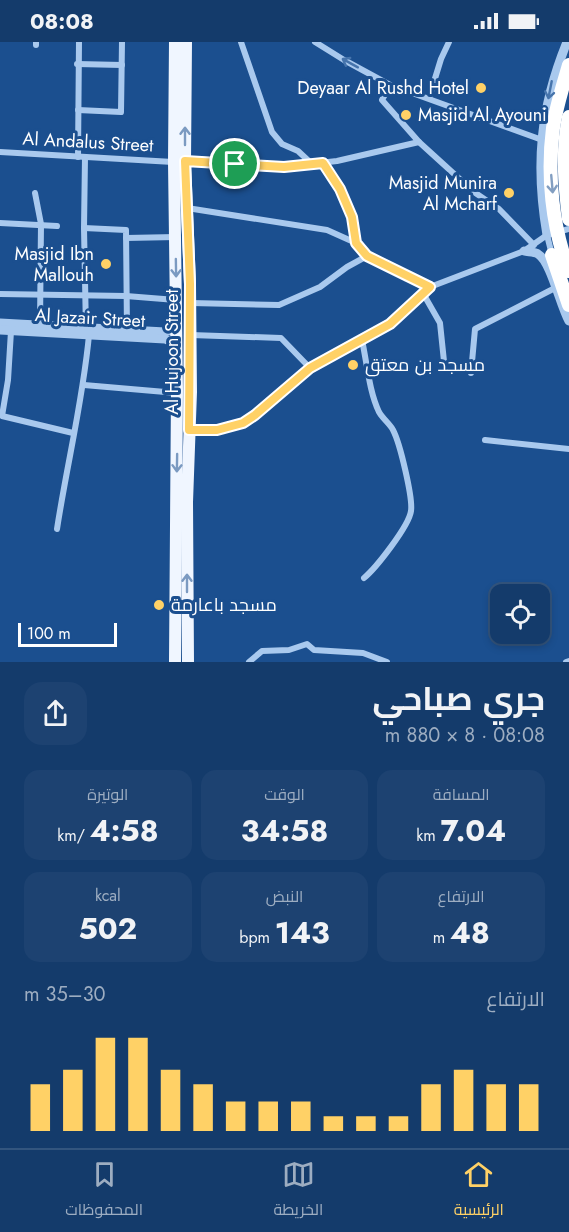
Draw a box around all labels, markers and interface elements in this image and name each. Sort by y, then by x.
text: 08:08 [30,5,94,37]
one-way arrow [342,57,359,69]
place label: Deyaar Al Rushd Hotel [297,75,469,101]
one-way arrow [544,80,555,99]
marker: Deyaar Al Rushd Hotel [474,81,488,95]
place label: Masjid Al Ayouni [418,102,547,128]
marker: Masjid Al Ayouni [399,108,413,122]
street label: Al Andalus Street [22,126,155,158]
one-way arrow [179,126,191,146]
pin [209,138,260,189]
icon: arrive [218,147,251,180]
place label: Masjid Munira Al Mcharf [389,170,498,217]
one-way arrow [547,174,558,194]
marker: Masjid Munira Al Mcharf [502,186,516,200]
place label: Masjid Ibn Mallouh [15,241,94,288]
marker: Masjid Ibn Mallouh [99,257,113,271]
one-way arrow [171,258,182,278]
street label: Al Hujoon Street [159,288,185,415]
street label: Al Jazair Street [34,302,147,334]
place label: مسجد بن معتق [365,352,485,378]
marker: مسجد بن معتق [346,358,360,372]
one-way arrow [171,453,183,473]
one-way arrow [181,573,193,593]
map controls [490,584,550,644]
button: locate [490,584,550,644]
place label: مسجد باعارمة [171,592,277,618]
marker: مسجد باعارمة [152,598,166,612]
scale bar [18,620,117,648]
text: 100 m [27,622,71,645]
text: جري صباحي [372,675,545,722]
button: share [24,682,87,745]
text: 08:08 · 8 × 880 m [385,721,545,750]
text: الوتيرة [87,783,128,806]
text: الوقت [264,783,305,806]
text: المسافة [433,783,490,806]
text: 4:58 [90,809,159,852]
text: 34:58 [241,809,328,852]
text: 7.04 [441,809,506,852]
text: /km [57,824,90,847]
text: km [416,824,441,847]
text: kcal [95,884,121,907]
text: النبض [266,885,303,908]
text: الارتفاع [438,885,485,908]
text: 502 [78,907,137,950]
text: 143 [275,911,330,954]
text: 48 [450,911,490,954]
text: bpm [239,926,275,949]
text: m [433,926,450,949]
text: 30–35 m [24,980,106,1009]
text: الارتفاع [486,985,545,1014]
tab: المحفوظات [65,1158,143,1224]
tab: الخريطة [273,1158,323,1224]
tab: الرئيسية [454,1158,504,1224]

